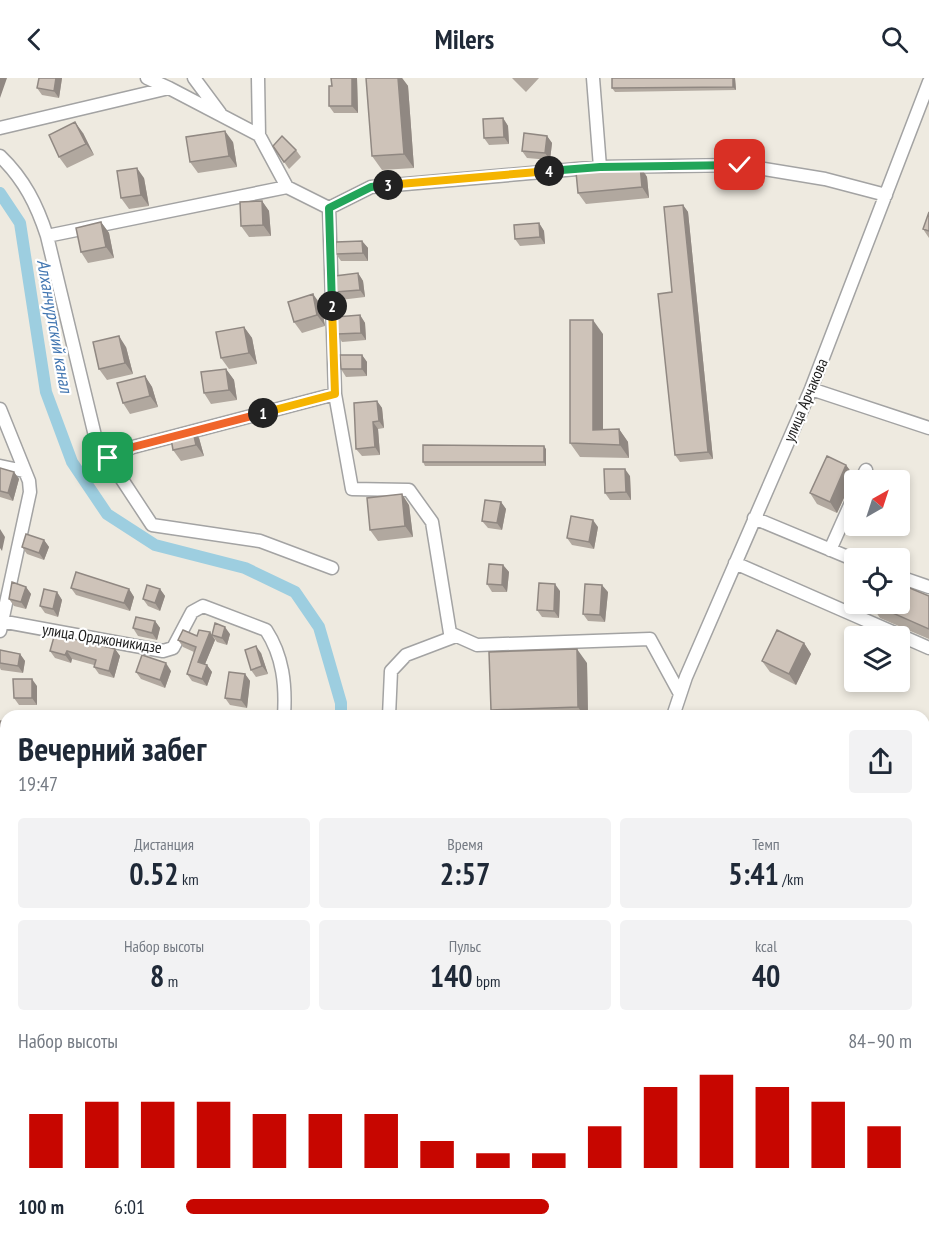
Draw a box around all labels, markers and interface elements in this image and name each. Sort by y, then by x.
text: Milers [435,22,494,56]
icon: back [18,23,51,56]
icon: search [878,23,911,56]
pin [714,139,765,190]
icon: check [723,148,756,181]
pin: 4 [534,156,564,186]
text: 4 [545,161,553,181]
pin: 3 [373,170,403,200]
text: 3 [384,175,392,195]
water label: Алханчуртский канал [32,258,78,396]
pin: 2 [317,291,347,321]
text: 2 [328,296,336,316]
street label: улица Арчакова [778,355,832,445]
pin: 1 [248,398,278,428]
text: 1 [259,403,267,423]
pin [82,432,133,483]
icon: arrive [91,441,124,474]
north arrow [844,470,910,536]
map controls [844,470,910,692]
button: locate [844,548,910,614]
street label: улица Орджоникидзе [41,619,163,657]
button: layers [844,626,910,692]
text: Вечерний забег [18,727,206,770]
button: share [849,730,912,793]
text: 19:47 [18,771,58,797]
text: Дистанция [134,834,194,854]
text: Время [447,834,483,854]
text: Темп [752,834,780,854]
text: 0.52 [129,854,179,893]
text: 2:57 [440,854,490,893]
text: 5:41 [728,854,779,893]
text: km [179,869,199,889]
text: /km [779,869,804,889]
text: Набор высоты [124,936,204,956]
text: Пульс [449,936,481,956]
text: kcal [755,936,777,956]
text: 8 [150,956,164,995]
text: 140 [430,956,473,995]
text: 40 [752,956,780,995]
text: m [164,971,178,991]
text: bpm [473,971,500,991]
text: Набор высоты [18,1028,118,1054]
text: 84–90 m [848,1028,912,1054]
text: 100 m [18,1194,64,1220]
text: 6:01 [114,1194,145,1220]

